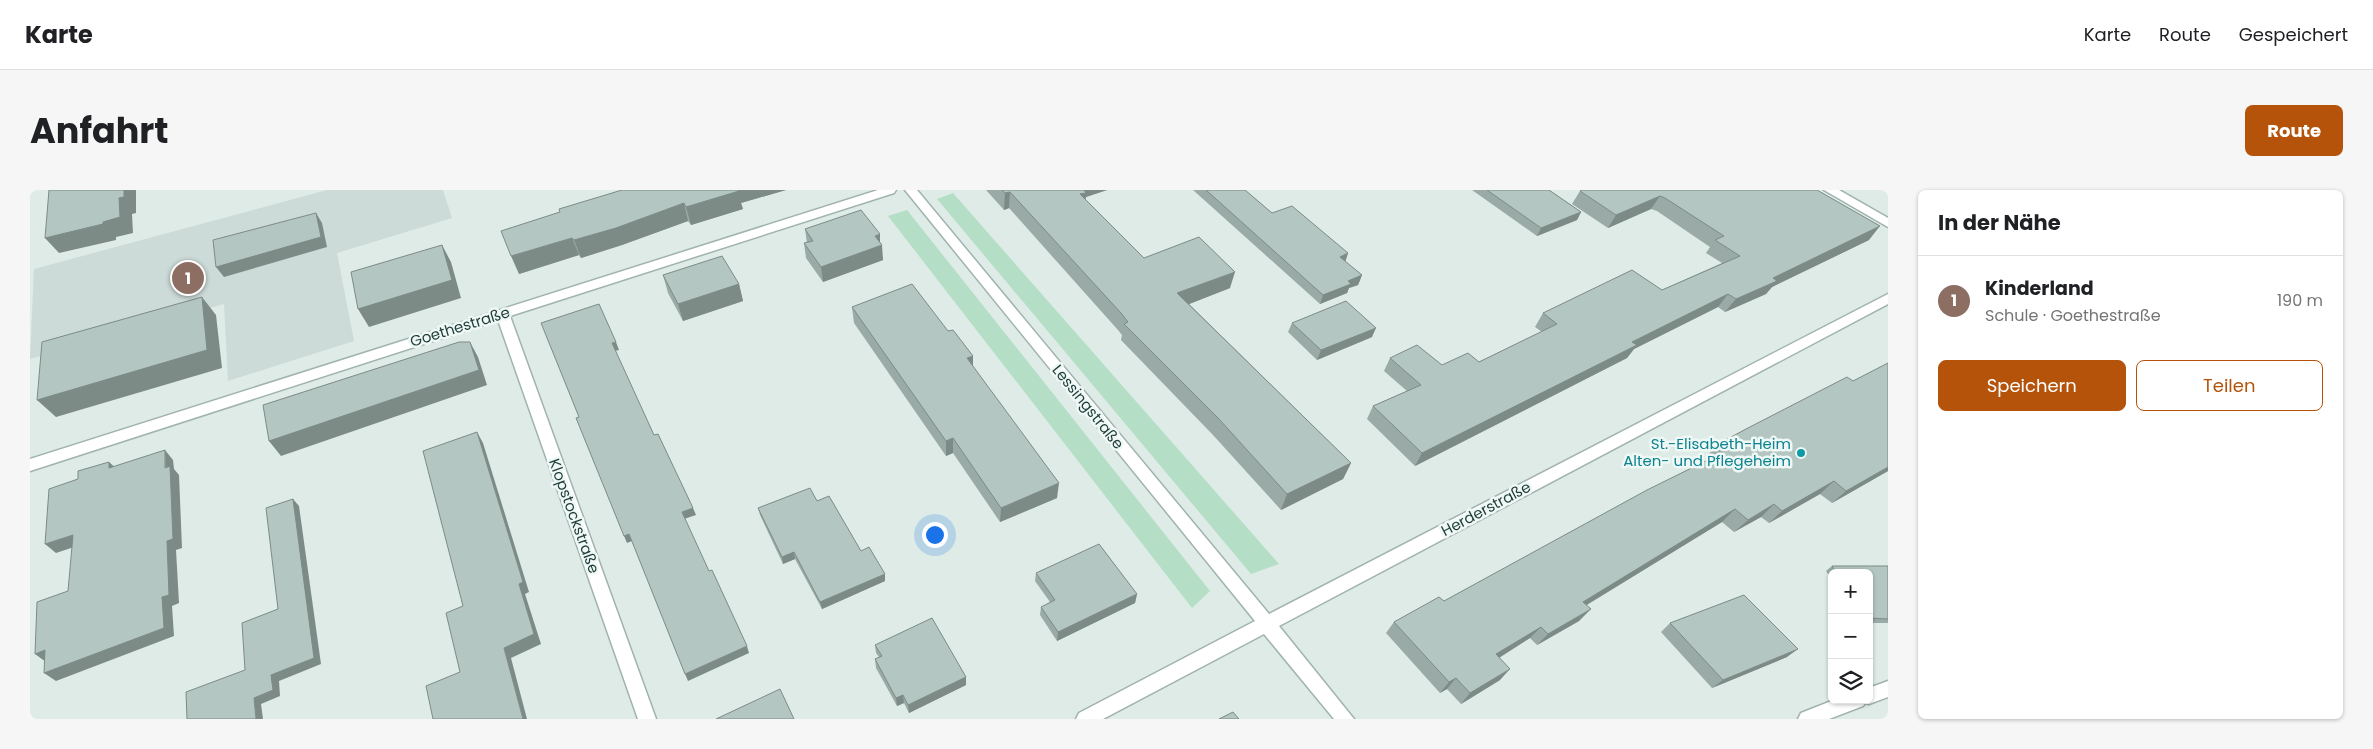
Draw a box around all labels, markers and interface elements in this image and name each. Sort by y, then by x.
text: Karte [25,18,93,51]
text: Karte [2084,22,2131,47]
text: Route [2159,22,2211,47]
text: Gespeichert [2239,22,2348,47]
button: Route [2245,105,2343,156]
text: Anfahrt [30,106,169,155]
text: In der Nähe [1938,208,2061,237]
pin: 1 [172,259,204,297]
text: Kinderland [1985,275,2094,302]
text: 1 [1951,289,1957,312]
text: 190 m [2277,289,2323,312]
street label: Goethestraße [407,301,512,352]
text: Schule · Goethestraße [1985,304,2161,327]
street label: Lessingstraße [1048,360,1129,453]
button: Speichern [1938,360,2126,411]
button: Teilen [2136,360,2323,411]
place label: St.-Elisabeth-Heim Alten- und Pflegeheim [1623,433,1791,471]
marker: St.-Elisabeth-Heim Alten- und Pflegeheim [1795,447,1807,459]
street label: Klopstockstraße [544,456,605,576]
street label: Herderstraße [1437,476,1534,541]
your location [922,522,948,548]
map controls [1828,569,1873,704]
button: + [1828,569,1873,614]
button: − [1828,614,1873,659]
button: layers [1828,659,1873,704]

